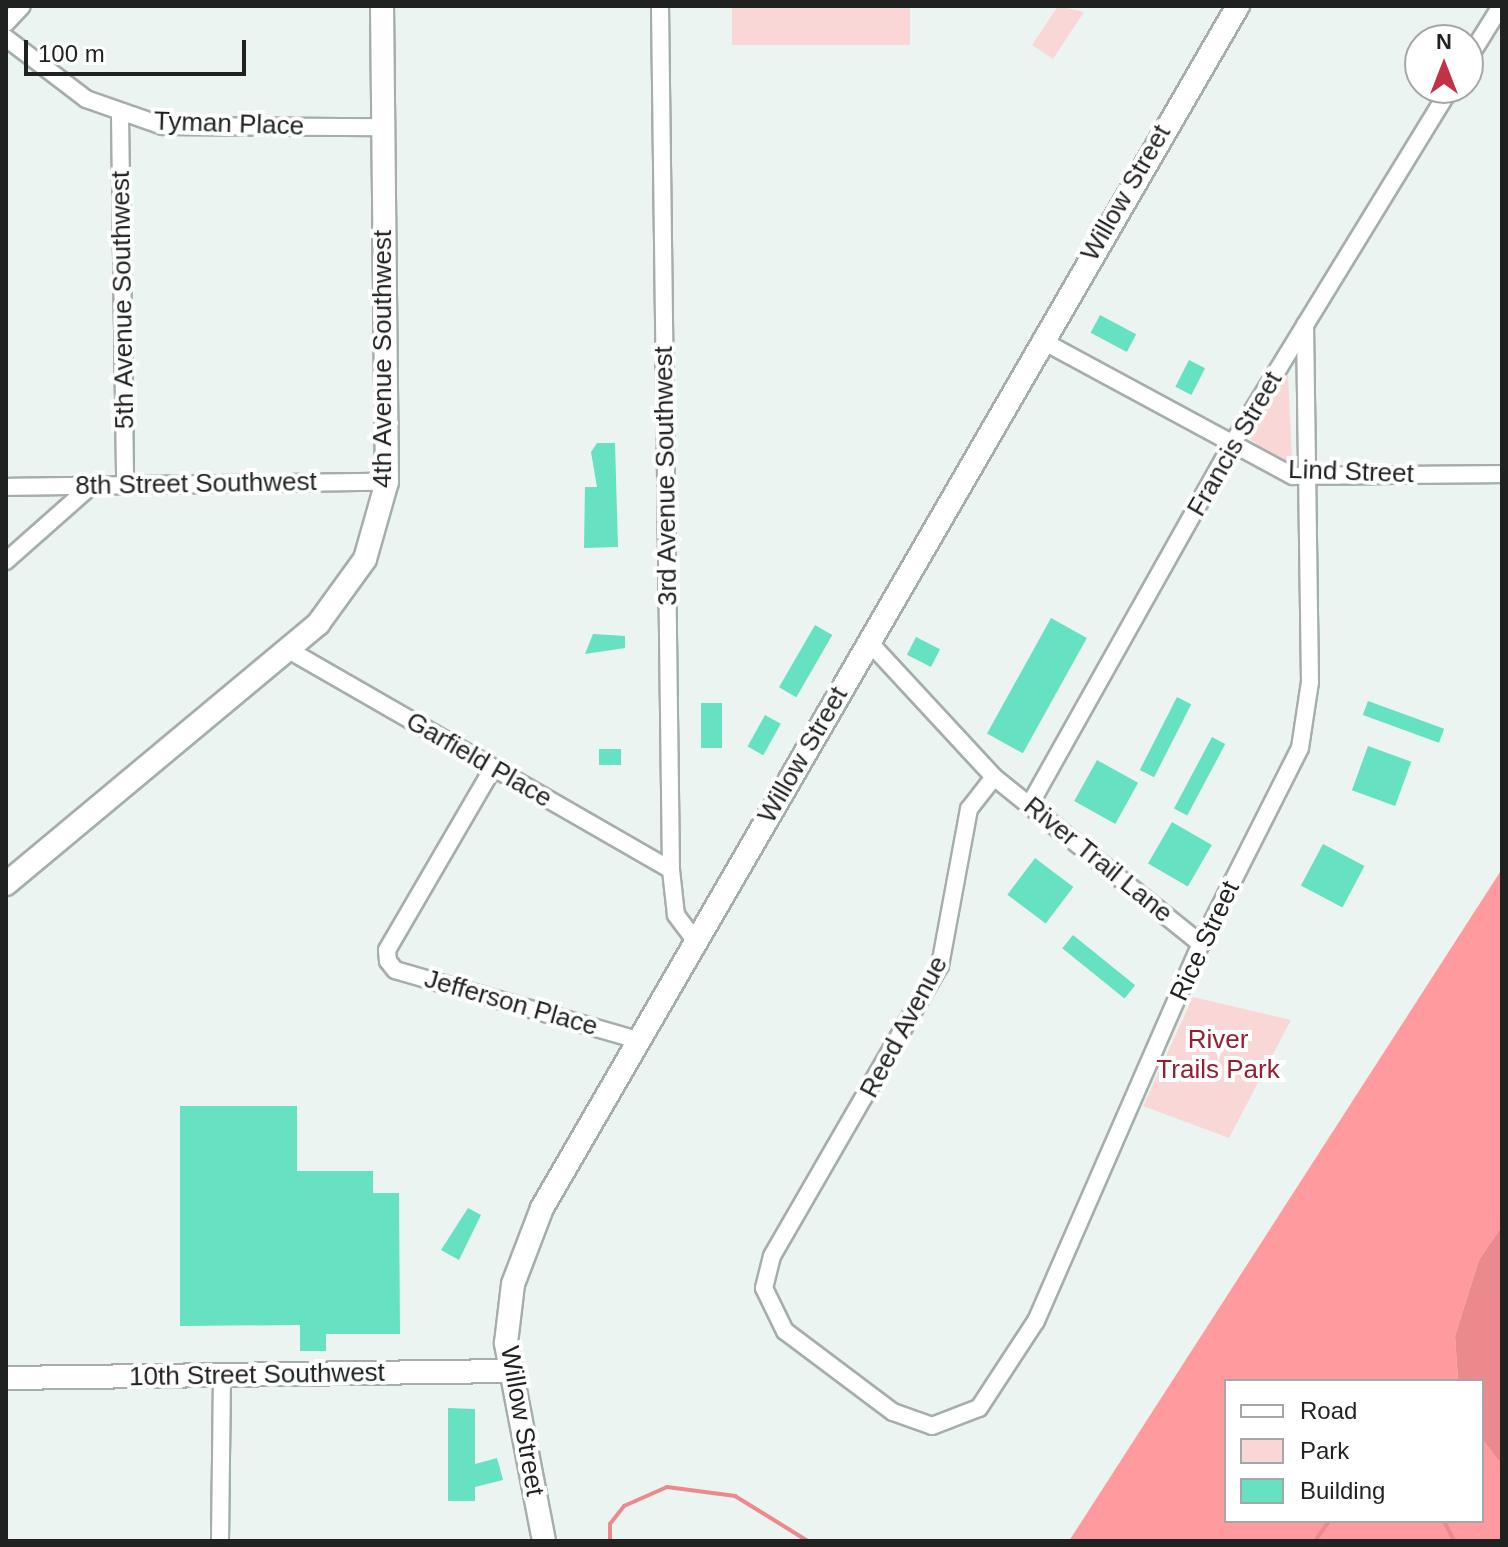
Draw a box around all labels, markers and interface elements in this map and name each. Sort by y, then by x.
scale bar [28,24,250,74]
north arrow [1404,24,1484,104]
text: N [1436,29,1452,54]
text: 100 m [38,40,105,67]
street label: Tyman Place [153,106,305,142]
street label: Willow Street [1075,120,1177,266]
street label: 5th Avenue Southwest [105,170,141,430]
street label: 4th Avenue Southwest [367,229,399,489]
street label: 3rd Avenue Southwest [648,345,684,607]
street label: Francis Street [1181,366,1289,522]
street label: Lind Street [1288,454,1414,490]
street label: 8th Street Southwest [75,466,317,502]
street label: Willow Street [752,682,854,828]
street label: Garfield Place [400,706,558,814]
street label: River Trail Lane [1017,790,1179,930]
street label: Rice Street [1164,876,1246,1006]
street label: Reed Avenue [853,950,955,1104]
street label: Jefferson Place [421,963,601,1043]
park label: River Trails Park [1156,1024,1280,1086]
street label: Willow Street [493,1344,551,1498]
street label: 10th Street Southwest [129,1357,385,1393]
legend [1224,1379,1484,1523]
text: Road [1300,1397,1357,1424]
text: Park [1300,1437,1349,1464]
text: Building [1300,1477,1385,1504]

